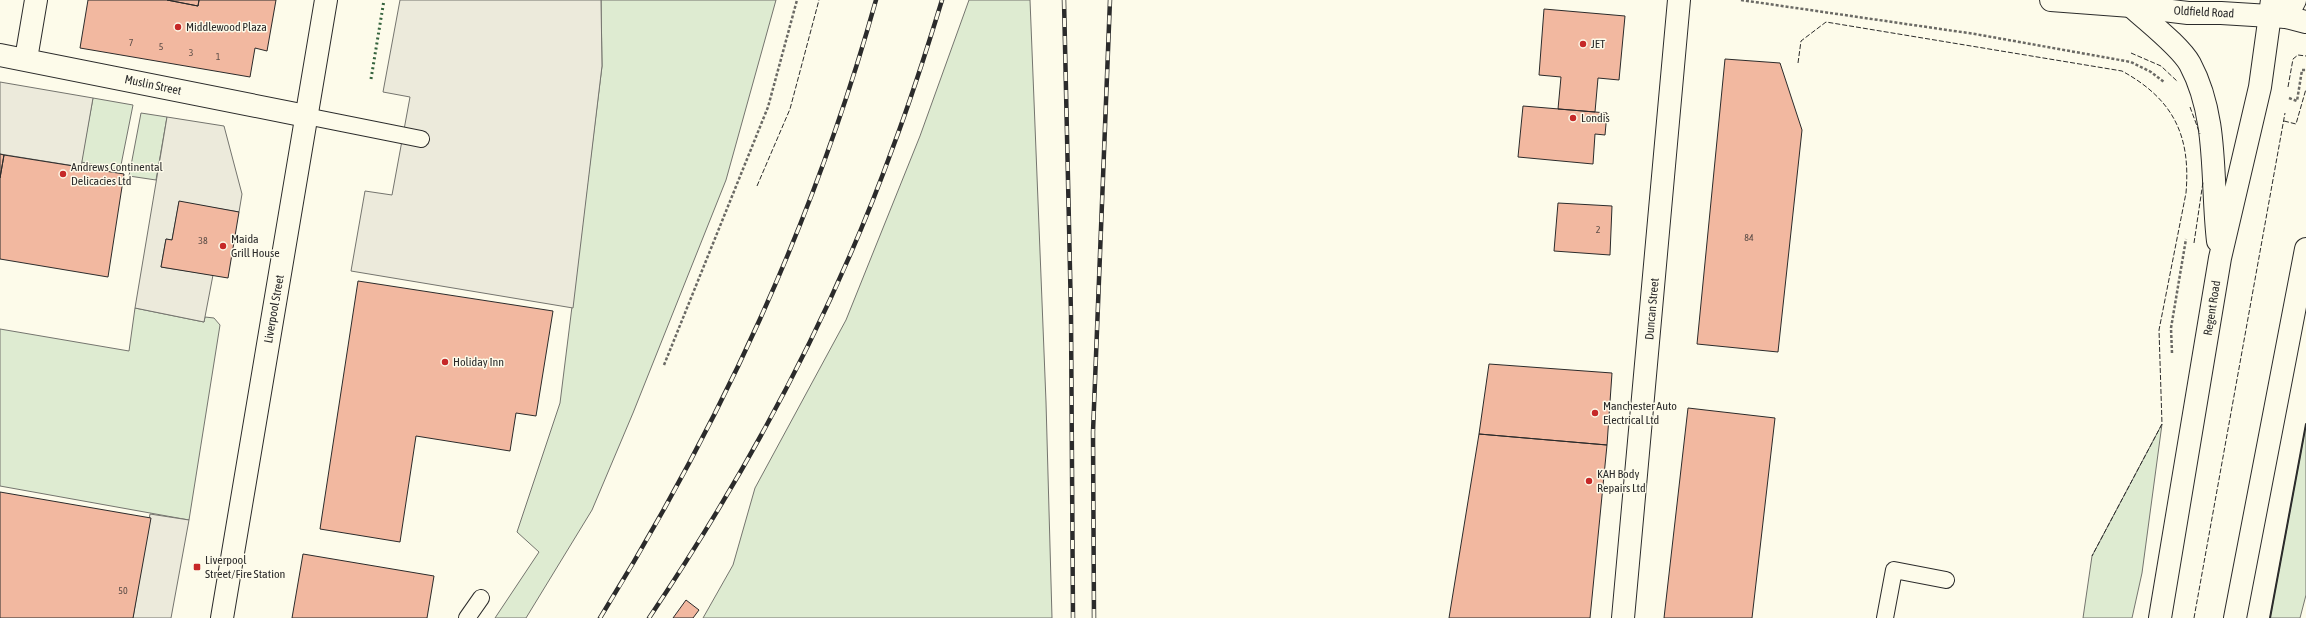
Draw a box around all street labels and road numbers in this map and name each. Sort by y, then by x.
street label: Oldfield Road [2173,3,2235,21]
street label: Muslin Street [123,72,183,98]
street label: Liverpool Street [261,273,287,344]
street label: Duncan Street [1642,277,1662,341]
street label: Regent Road [2201,279,2223,337]

